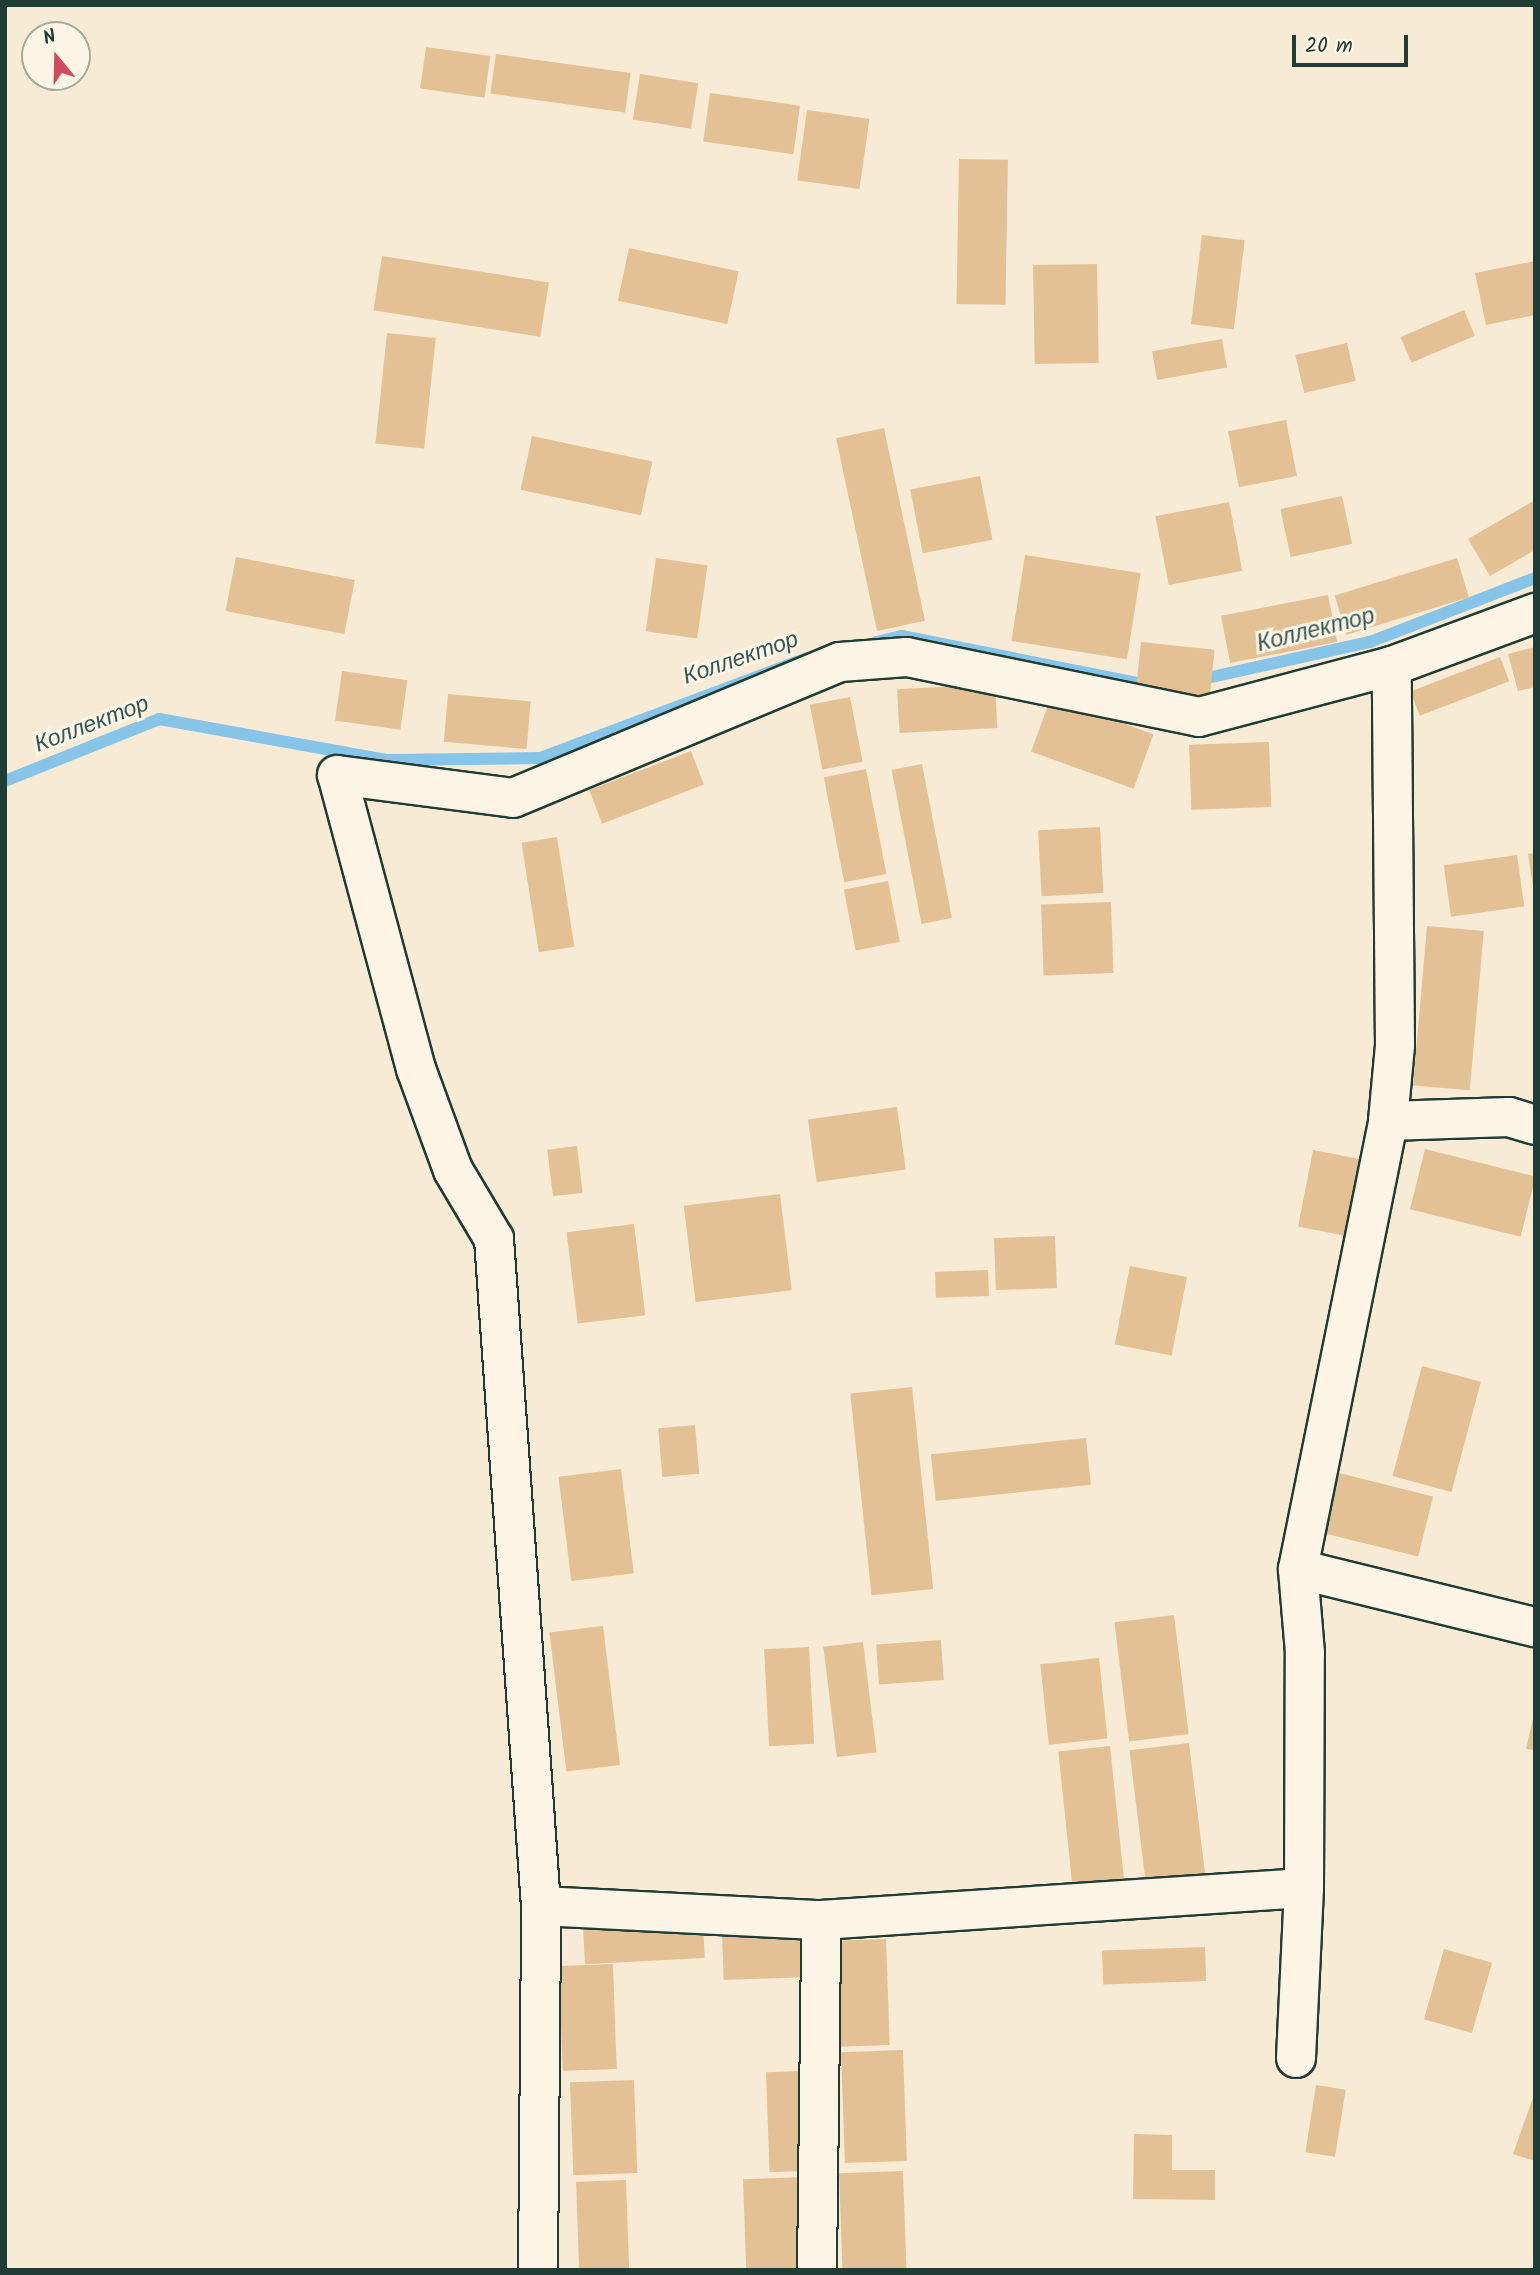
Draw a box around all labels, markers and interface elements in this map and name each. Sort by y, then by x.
north arrow [21,21,91,91]
scale bar [1295,21,1410,65]
text: N [39,22,60,54]
text: 20 m [1305,30,1353,63]
water label: Коллектор [1254,603,1378,659]
water label: Коллектор [680,626,802,692]
water label: Коллектор [31,691,153,759]

